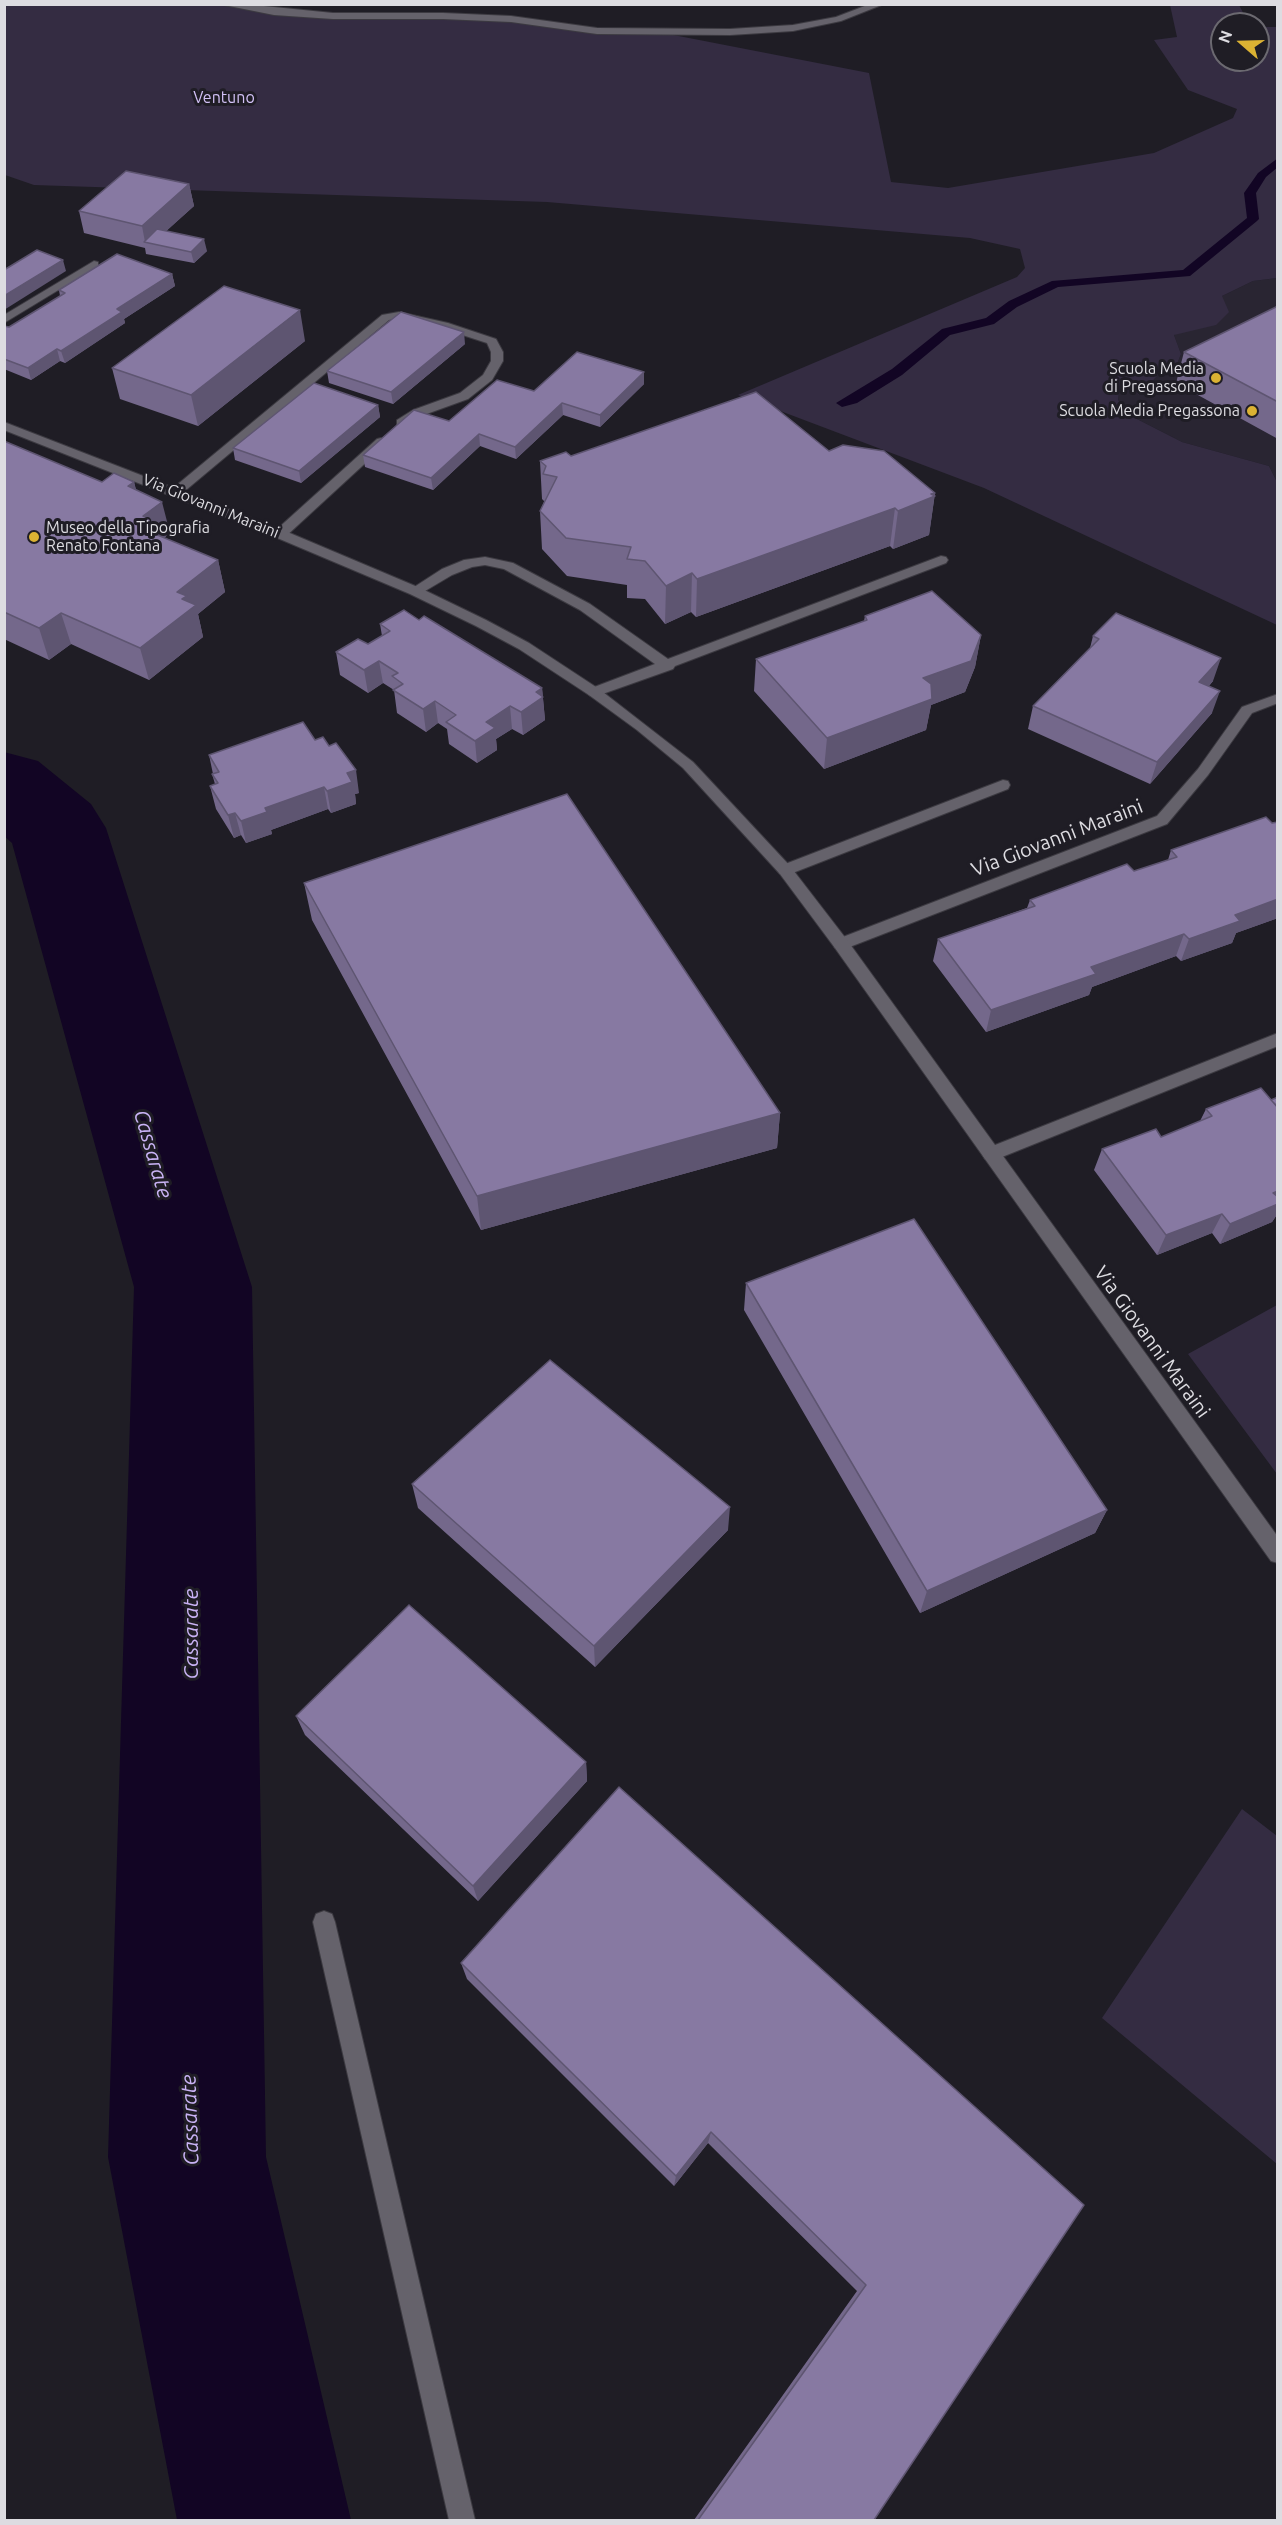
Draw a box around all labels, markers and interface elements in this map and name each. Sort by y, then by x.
north arrow [1210,12,1270,72]
text: N [1214,28,1235,45]
park label: Ventuno [193,88,255,108]
place label: Scuola Media di Pregassona [1105,359,1204,397]
marker: Scuola Media di Pregassona [1209,371,1223,385]
place label: Scuola Media Pregassona [1059,401,1240,421]
marker: Scuola Media Pregassona [1245,404,1259,418]
street label: Via Giovanni Maraini [140,470,282,542]
place label: Museo della Tipografia Renato Fontana [46,518,210,556]
marker: Museo della Tipografia Renato Fontana [27,530,41,544]
street label: Via Giovanni Maraini [968,794,1146,882]
water label: Cassarate [128,1107,178,1201]
street label: Via Giovanni Maraini [1089,1261,1215,1423]
water label: Cassarate [178,1589,204,1679]
water label: Cassarate [176,2074,204,2166]

